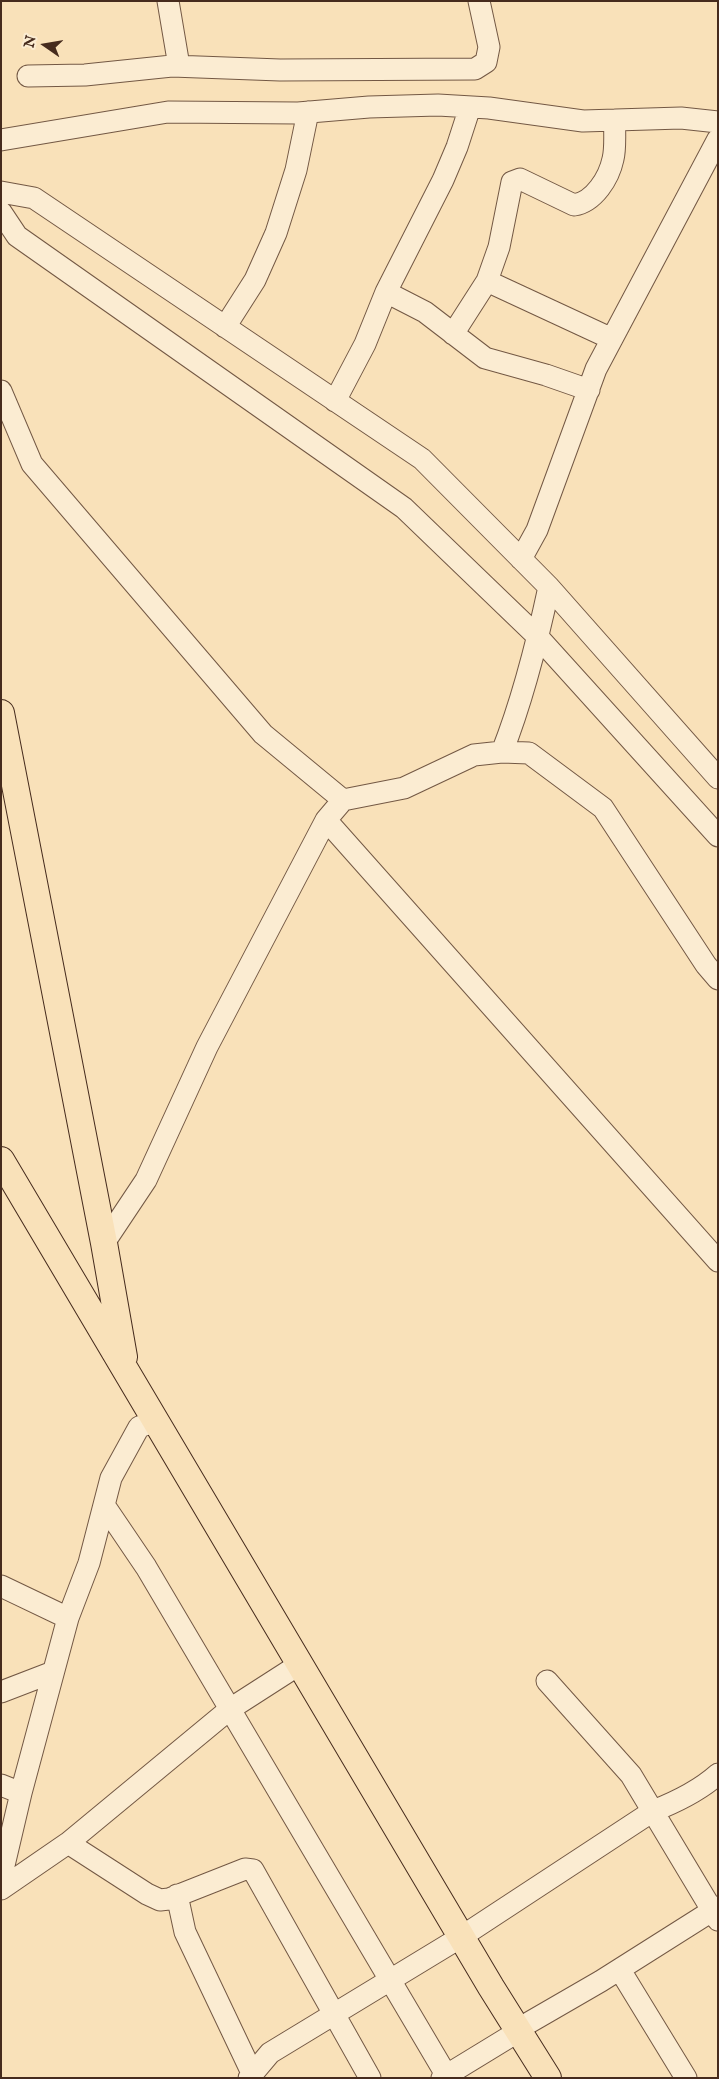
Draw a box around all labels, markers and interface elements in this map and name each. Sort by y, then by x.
north arrow [20,20,70,70]
text: N [20,34,41,50]

